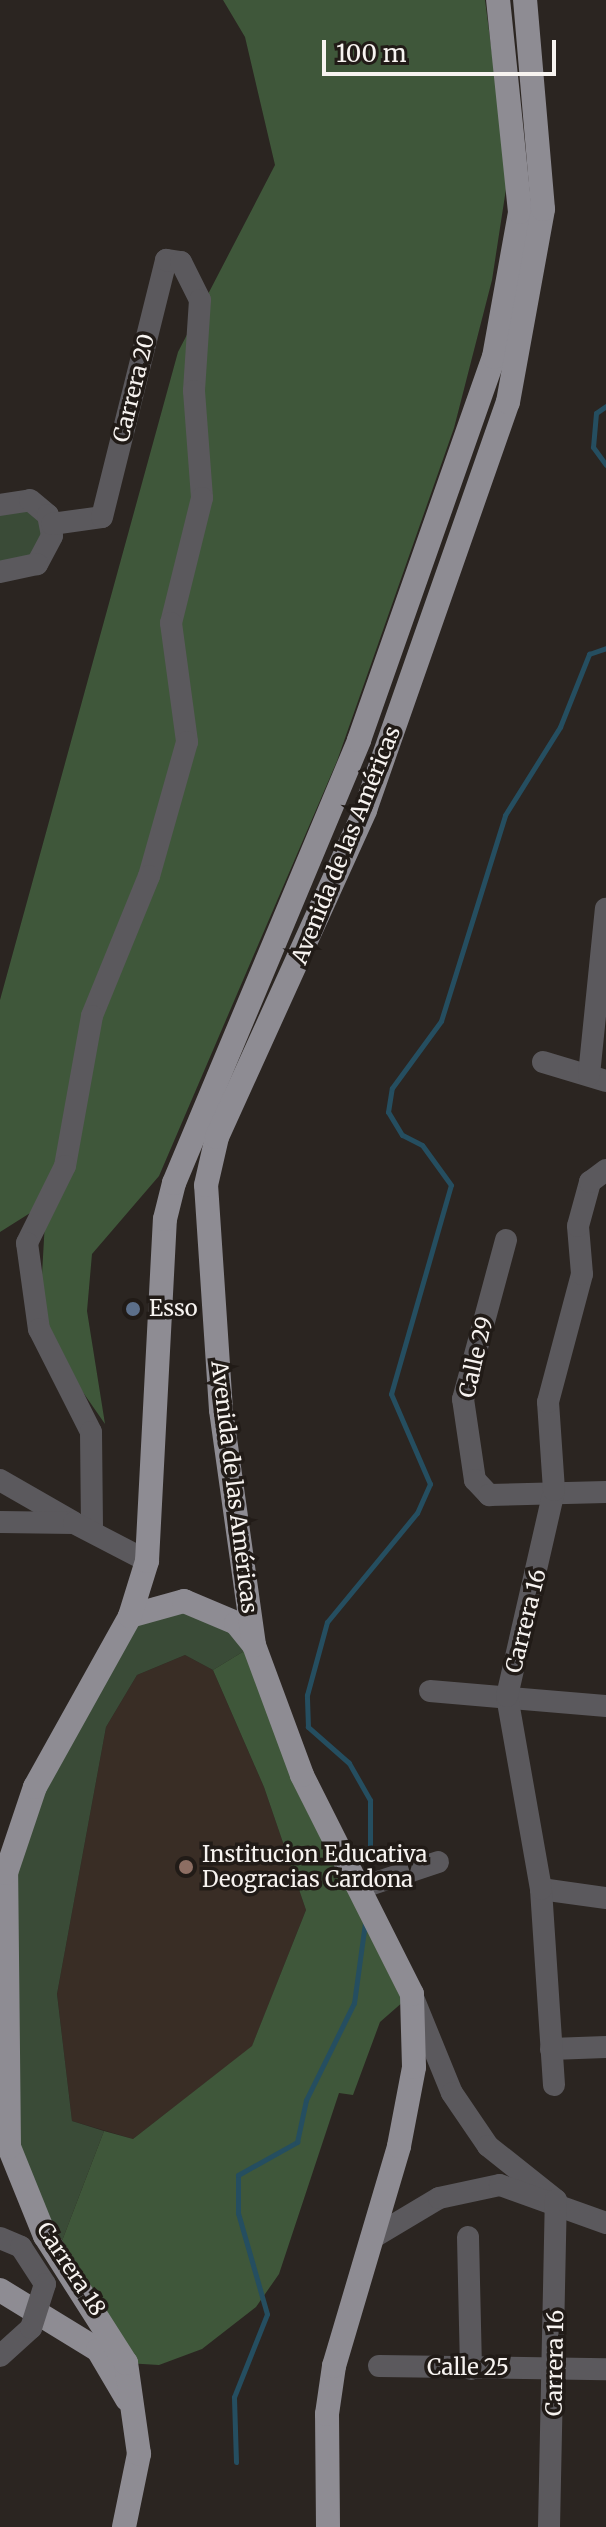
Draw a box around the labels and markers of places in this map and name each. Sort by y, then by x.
place label: Esso [149,1296,198,1322]
marker: Esso [124,1300,142,1318]
place label: Institucion Educativa Deogracias Cardona [202,1841,427,1892]
marker: Institucion Educativa Deogracias Cardona [177,1858,195,1876]

